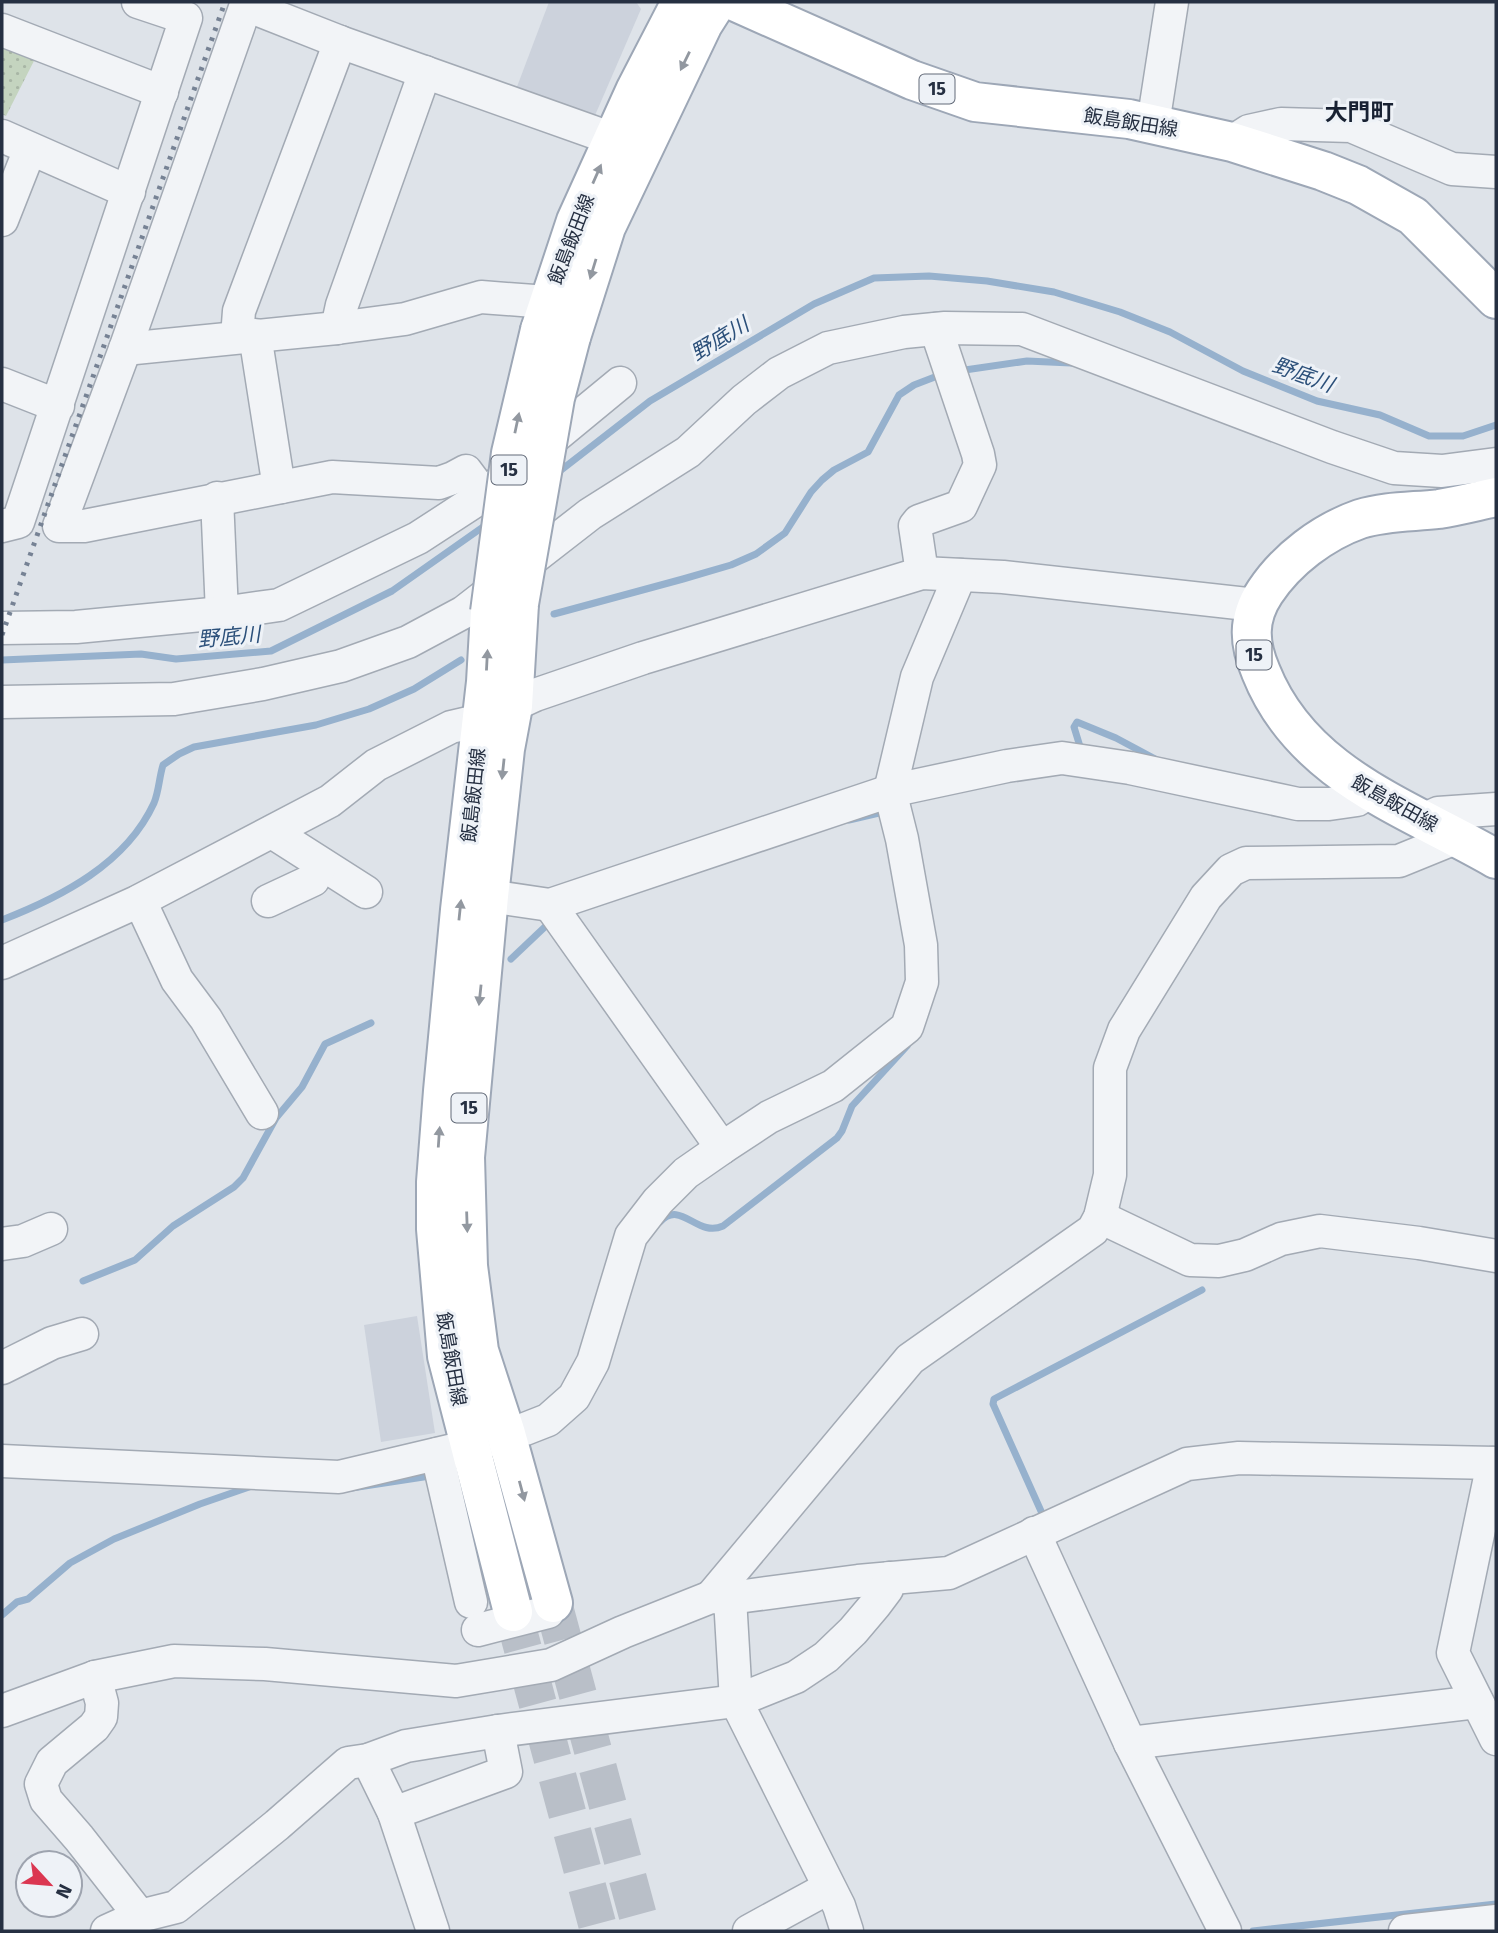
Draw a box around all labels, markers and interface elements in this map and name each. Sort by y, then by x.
one-way arrow [679,51,690,71]
road number: 15 [920,74,954,104]
district label: 大門町 [1325,98,1394,126]
street label: 飯島飯田線 [1082,104,1180,141]
one-way arrow [591,164,603,184]
street label: 飯島飯田線 [544,191,599,288]
one-way arrow [587,259,597,280]
water label: 野底川 [686,311,755,366]
water label: 野底川 [1269,352,1339,399]
one-way arrow [512,412,523,434]
road number: 15 [491,456,526,484]
water label: 野底川 [196,621,264,653]
road number: 15 [1236,640,1272,670]
one-way arrow [482,648,493,670]
street label: 飯島飯田線 [457,747,490,844]
one-way arrow [497,758,508,780]
street label: 飯島飯田線 [1348,770,1442,837]
one-way arrow [455,899,466,921]
one-way arrow [474,984,485,1006]
road number: 15 [452,1093,486,1122]
one-way arrow [434,1125,445,1147]
one-way arrow [461,1211,473,1233]
street label: 飯島飯田線 [432,1310,471,1408]
one-way arrow [517,1481,528,1503]
north arrow [14,1849,84,1919]
text: N [51,1881,77,1902]

